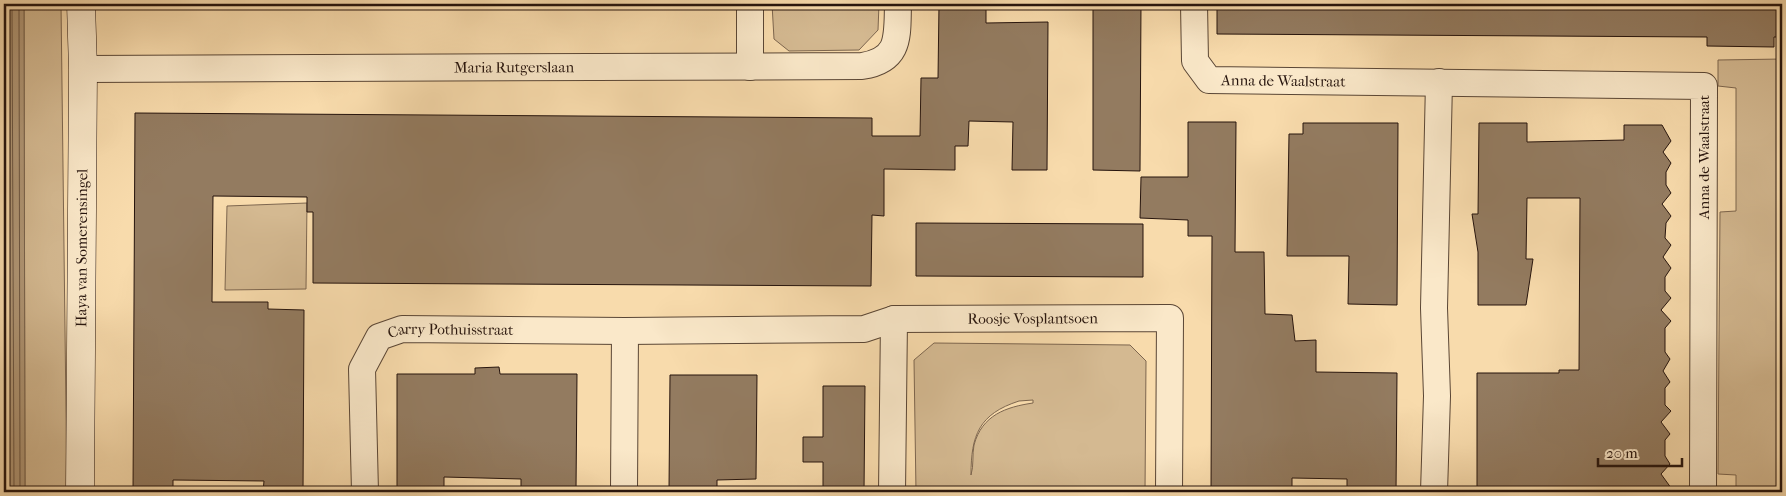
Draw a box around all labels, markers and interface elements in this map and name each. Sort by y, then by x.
street label: Maria Rutgerslaan [454,58,574,77]
street label: Anna de Waalstraat [1220,71,1346,91]
street label: Anna de Waalstraat [1695,94,1713,220]
street label: Haya van Somerensingel [72,169,91,327]
street label: Roosje Vosplantsoen [968,309,1098,328]
street label: Carry Pothuisstraat [385,319,514,342]
scale bar [1598,436,1682,468]
text: 20 m [1606,444,1638,462]

